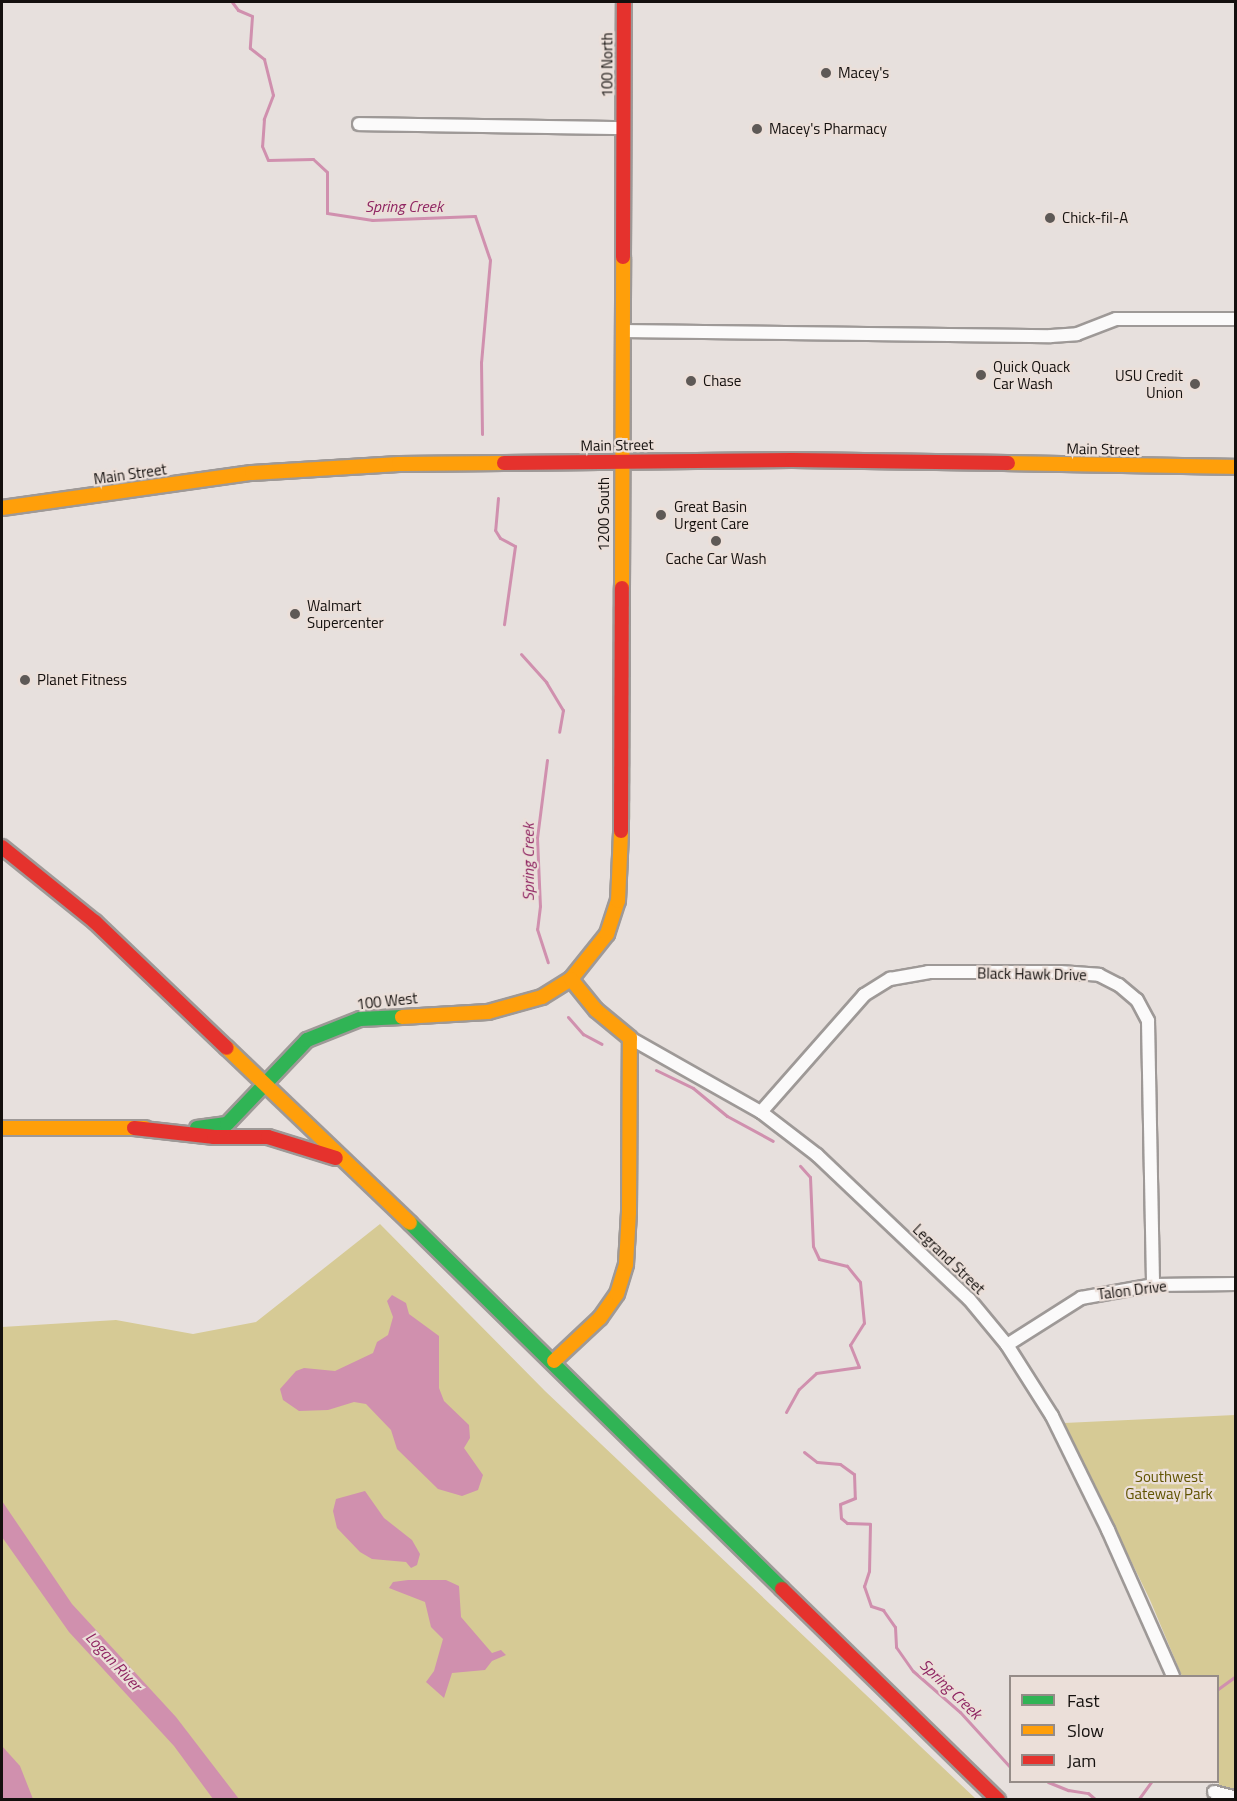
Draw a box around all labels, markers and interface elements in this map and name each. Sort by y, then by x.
street label: 100 North [598,33,616,97]
place label: Macey's [838,64,889,82]
marker: Macey's [819,66,833,80]
place label: Macey's Pharmacy [769,120,887,138]
marker: Macey's Pharmacy [750,122,764,136]
water label: Spring Creek [365,196,443,216]
place label: Chick-fil-A [1062,209,1128,227]
marker: Chick-fil-A [1043,211,1057,225]
place label: Quick Quack Car Wash [993,357,1070,392]
place label: USU Credit Union [1115,366,1183,401]
marker: Quick Quack Car Wash [974,368,988,382]
place label: Chase [703,372,741,390]
marker: Chase [684,374,698,388]
marker: USU Credit Union [1188,377,1202,391]
street label: Main Street [580,435,654,455]
street label: Main Street [1066,439,1140,459]
street label: Main Street [92,460,168,488]
street label: 1200 South [595,477,613,551]
place label: Great Basin Urgent Care [674,497,749,532]
marker: Great Basin Urgent Care [652,506,670,524]
marker: Cache Car Wash [709,534,723,548]
place label: Cache Car Wash [666,550,766,568]
place label: Walmart Supercenter [307,596,384,631]
marker: Walmart Supercenter [288,607,302,621]
place label: Planet Fitness [37,671,127,689]
marker: Planet Fitness [18,673,32,687]
water label: Spring Creek [518,823,538,901]
street label: Black Hawk Drive [977,964,1087,984]
street label: 100 West [356,989,418,1013]
street label: Legrand Street [909,1220,989,1298]
street label: Talon Drive [1096,1277,1168,1303]
park label: Southwest Gateway Park [1125,1467,1213,1502]
water label: Logan River [82,1628,146,1694]
water label: Spring Creek [916,1655,986,1723]
legend [1009,1675,1219,1783]
text: Fast [1067,1687,1100,1714]
text: Slow [1067,1717,1104,1744]
text: Jam [1067,1747,1096,1774]

